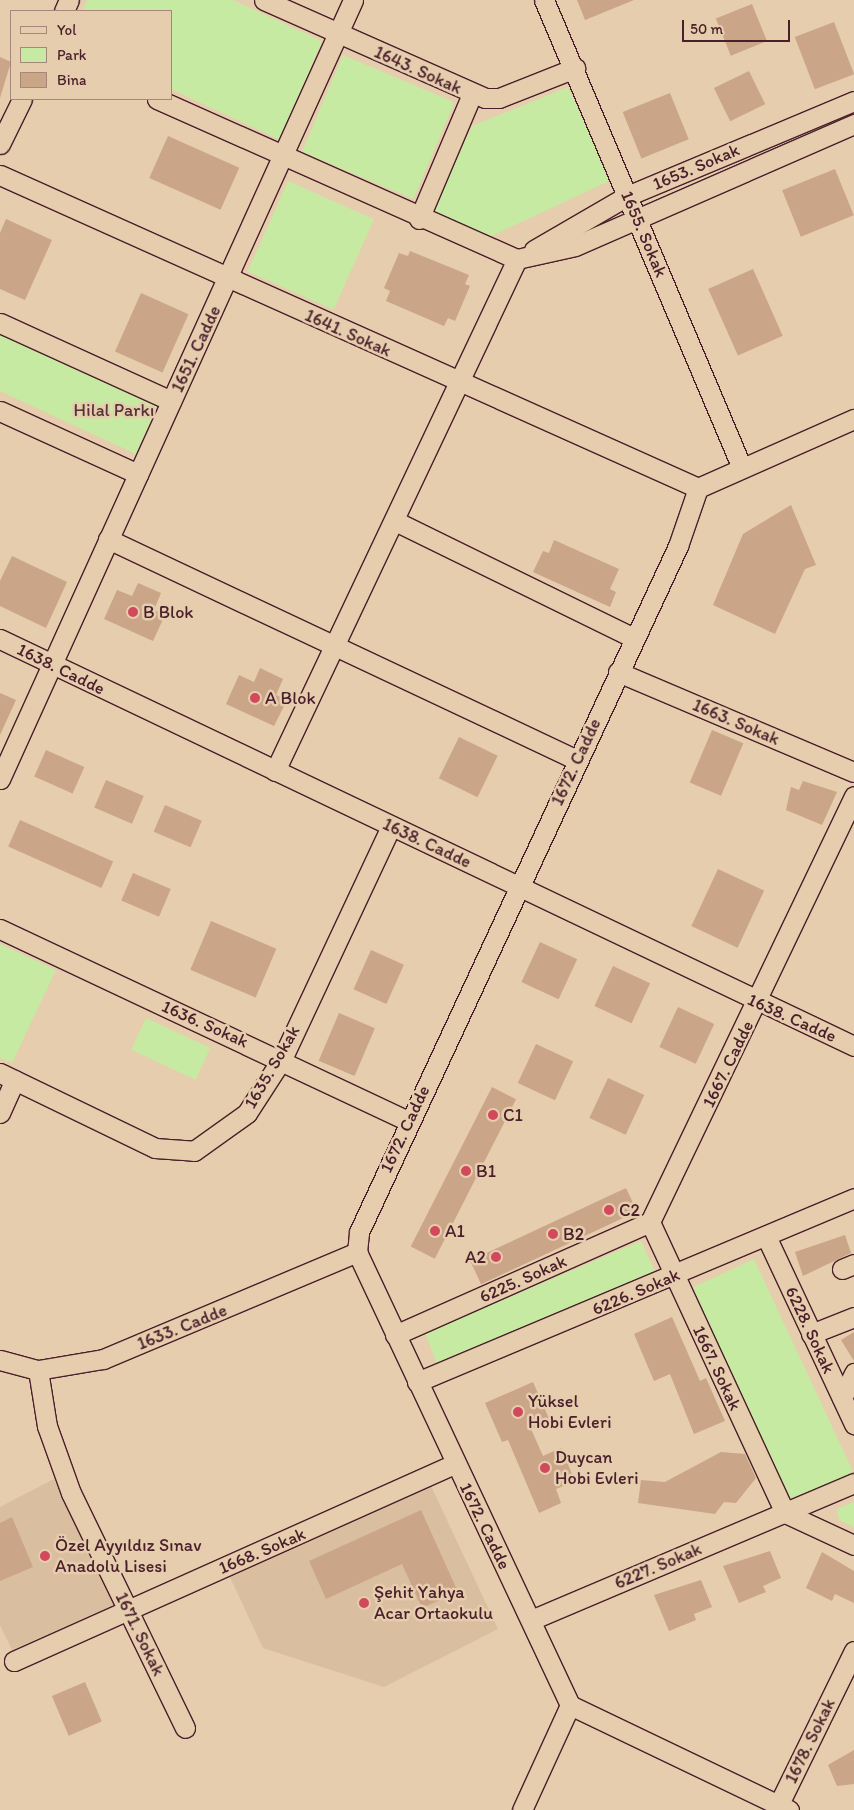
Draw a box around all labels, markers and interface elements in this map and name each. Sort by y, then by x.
legend [10,10,172,100]
scale bar [684,10,792,42]
text: 50 m [690,20,723,38]
text: Yol [57,21,76,39]
street label: 1643. Sokak [371,41,465,99]
text: Park [57,46,87,64]
text: Bina [57,71,86,89]
street label: 1653. Sokak [649,139,743,195]
street label: 1655. Sokak [616,187,672,281]
street label: 1651. Cadde [167,302,225,396]
street label: 1641. Sokak [301,304,395,362]
park label: Hilal Parkı [74,399,154,421]
place label: B Blok [143,601,194,623]
marker: B Blok [127,606,139,618]
street label: 1638. Cadde [14,638,108,700]
place label: A Blok [265,687,316,709]
marker: A Blok [249,692,261,704]
street label: 1663. Sokak [689,694,783,750]
street label: 1672. Cadde [546,715,606,809]
street label: 1638. Cadde [379,813,475,873]
street label: 1638. Cadde [744,989,840,1047]
street label: 1636. Sokak [158,995,252,1053]
street label: 1667. Cadde [698,1017,758,1111]
street label: 1635. Sokak [240,1022,304,1112]
street label: 1672. Cadde [375,1082,435,1176]
place label: C1 [503,1104,523,1126]
marker: C1 [487,1109,499,1121]
place label: B1 [476,1160,496,1182]
marker: B1 [460,1165,472,1177]
place label: C2 [619,1199,640,1221]
marker: C2 [603,1204,615,1216]
place label: A1 [445,1220,465,1242]
place label: B2 [563,1223,584,1245]
marker: A1 [429,1225,441,1237]
marker: B2 [547,1228,559,1240]
place label: A2 [465,1246,486,1268]
street label: 6225. Sokak [476,1250,570,1308]
marker: A2 [490,1251,502,1263]
street label: 6226. Sokak [589,1264,683,1320]
street label: 6228. Sokak [780,1283,840,1377]
street label: 1633. Cadde [134,1299,230,1355]
street label: 1667. Sokak [688,1322,746,1414]
place label: Yüksel Hobi Evleri [528,1391,611,1434]
marker: Yüksel Hobi Evleri [512,1406,524,1418]
place label: Duycan Hobi Evleri [555,1447,638,1490]
marker: Duycan Hobi Evleri [539,1462,551,1474]
street label: 1672. Cadde [455,1479,515,1573]
street label: 1668. Sokak [215,1523,309,1579]
place label: Özel Ayyıldız Sınav Anadolu Lisesi [55,1535,201,1578]
street label: 6227. Sokak [611,1538,705,1594]
marker: Özel Ayyıldız Sınav Anadolu Lisesi [39,1550,51,1562]
place label: Şehit Yahya Acar Ortaokulu [374,1582,494,1625]
street label: 1671. Sokak [110,1589,170,1679]
marker: Şehit Yahya Acar Ortaokulu [358,1597,370,1609]
street label: 1678. Sokak [780,1695,840,1787]

